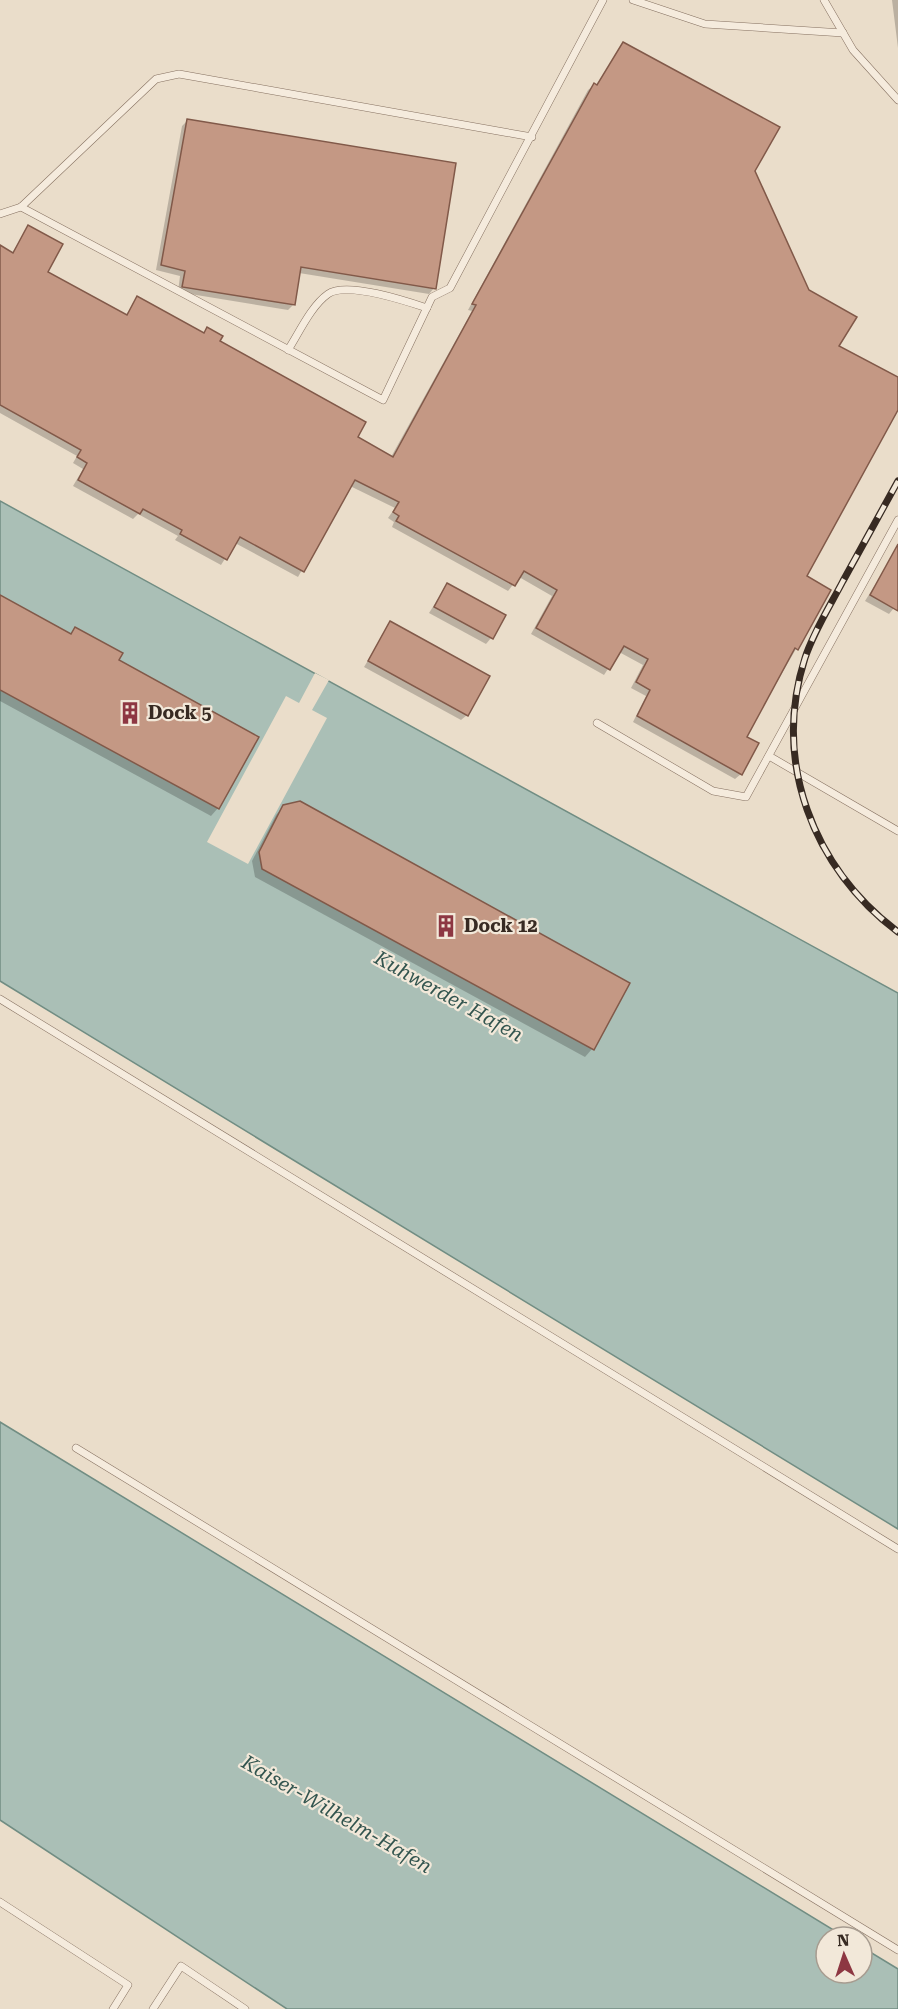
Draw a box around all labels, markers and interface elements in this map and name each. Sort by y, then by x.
building icon: Dock 5 [117,700,143,726]
place label: Dock 5 [148,702,212,723]
building icon: Dock 12 [433,913,459,939]
place label: Dock 12 [464,915,538,936]
water label: Kuhwerder Hafen [370,945,527,1047]
water label: Kaiser-Wilhelm-Hafen [237,1749,436,1878]
north arrow [814,1925,874,1985]
text: N [837,1931,850,1950]

